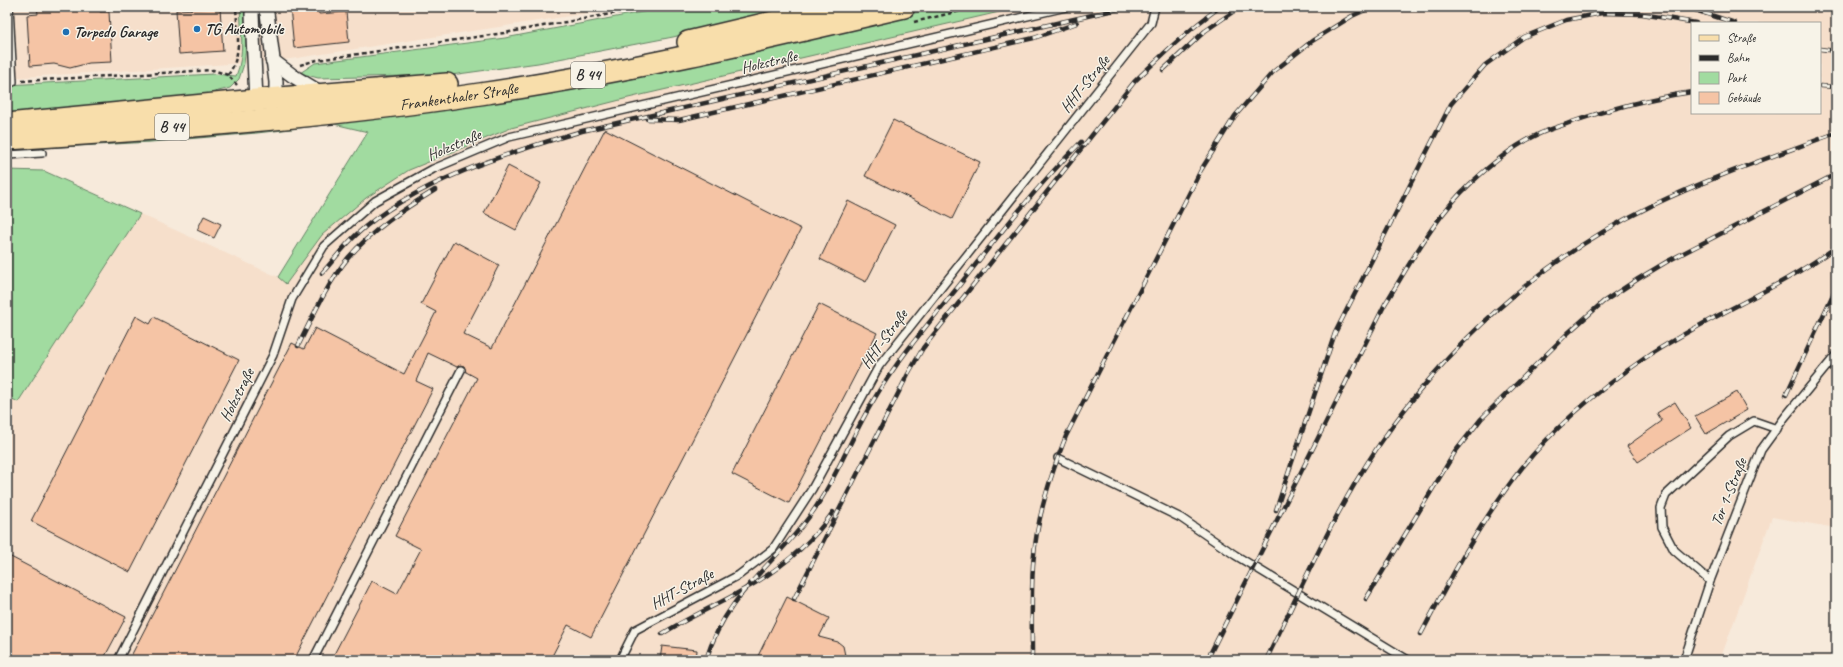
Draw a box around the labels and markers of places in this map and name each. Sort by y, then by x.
place label: TG Automobile [205,19,285,39]
place label: Torpedo Garage [74,22,159,42]
marker: TG Automobile [192,24,202,34]
marker: Torpedo Garage [61,27,71,37]

